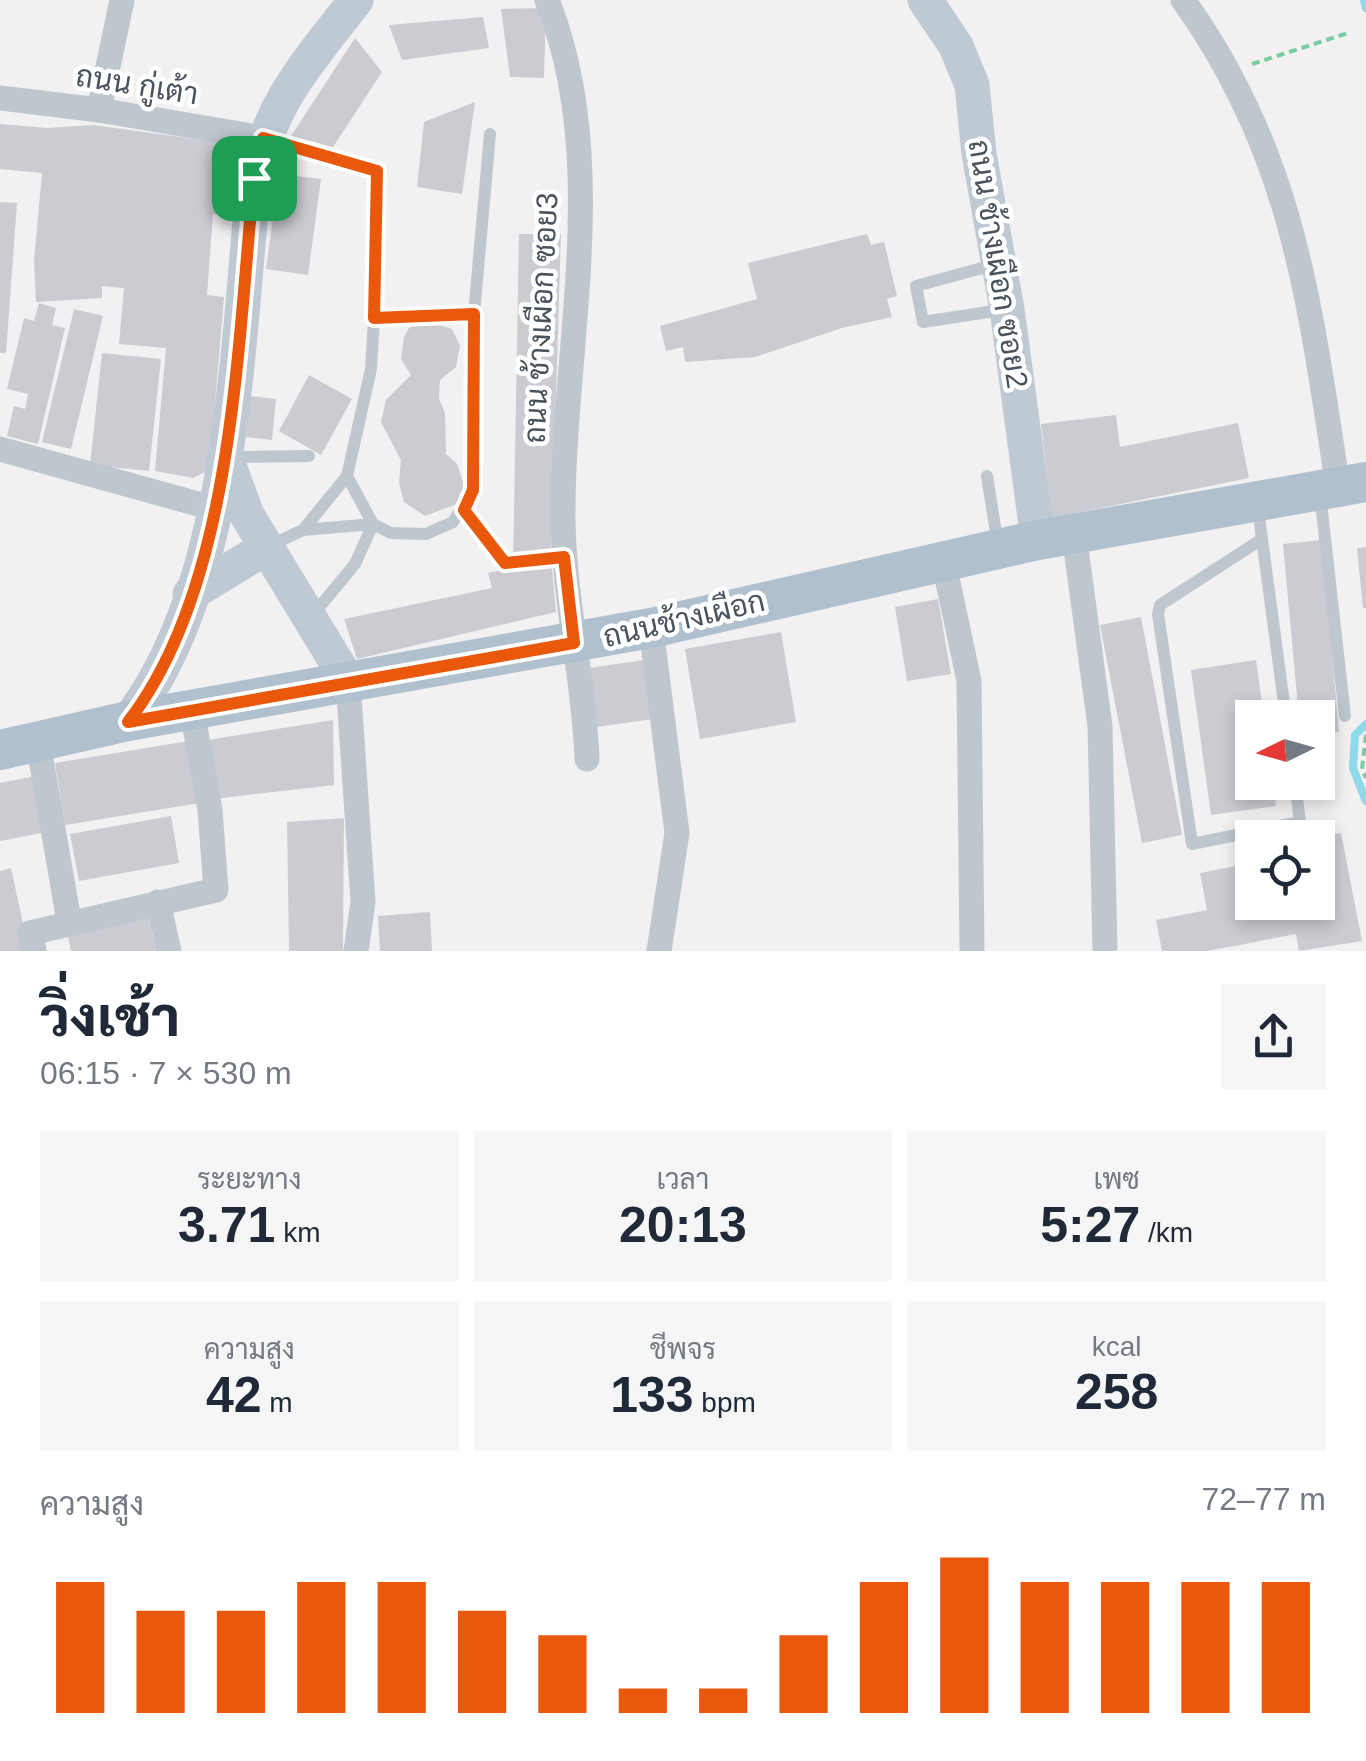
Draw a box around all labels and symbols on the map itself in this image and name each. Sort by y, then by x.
street label: ถนน กู่เต้า [73,55,201,114]
pin [212,136,297,221]
street label: ถนน ช้างเผือก ซอย2 [963,137,1038,391]
street label: ถนน ช้างเผือก ซอย3 [513,191,564,444]
street label: ถนนช้างเผือก [599,580,768,653]
north arrow [1235,700,1335,800]

